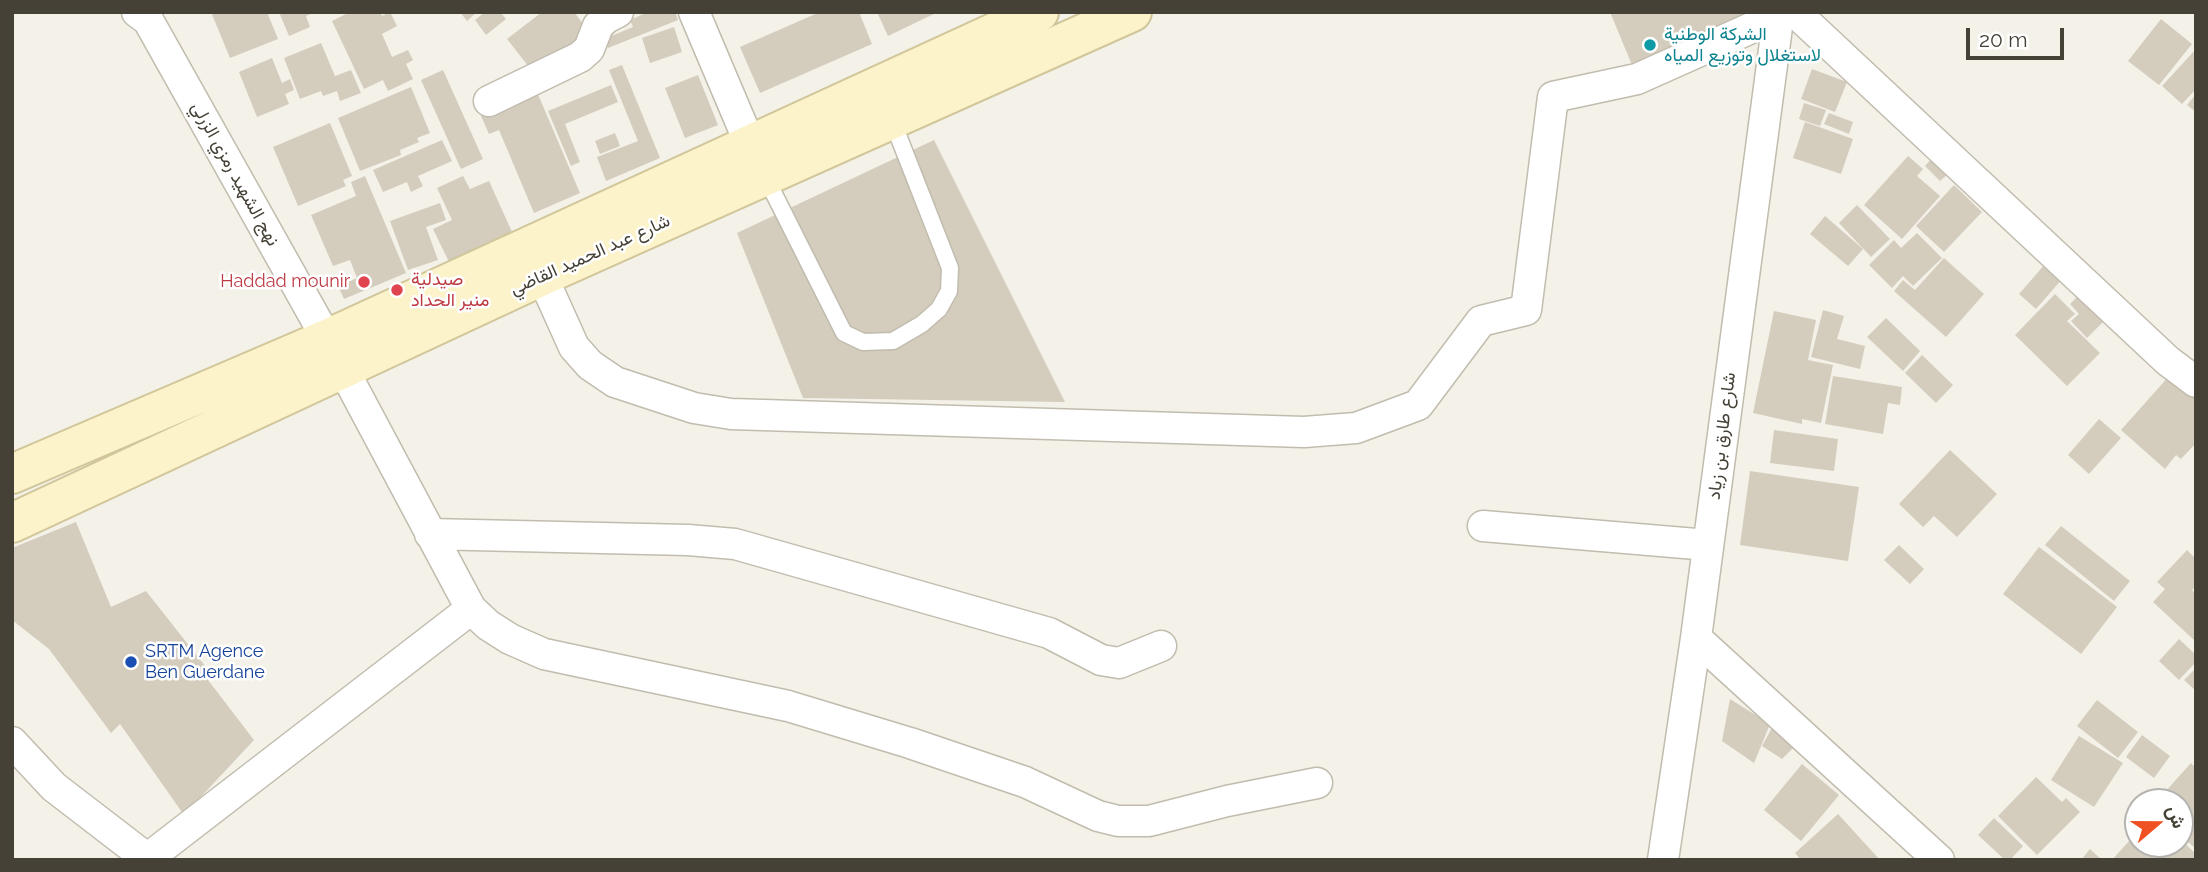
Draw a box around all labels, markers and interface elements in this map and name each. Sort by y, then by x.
scale bar [1970,14,2068,58]
place label: الشركة الوطنية لاستغلال وتوزيع المياه [1664,24,1821,66]
text: 20 m [1979,27,2027,52]
marker: الشركة الوطنية لاستغلال وتوزيع المياه [1642,37,1658,53]
street label: نهج الشهيد رمزي الزرلي [186,98,284,250]
street label: شارع عبد الحميد القاضي [507,210,673,300]
place label: صيدلية منير الحداد [411,269,489,312]
place label: Haddad mounir [220,271,350,293]
marker: Haddad mounir [356,274,372,290]
marker: صيدلية منير الحداد [389,282,405,298]
street label: شارع طارق بن زياد [1703,371,1741,501]
place label: SRTM Agence Ben Guerdane [145,641,265,684]
marker: SRTM Agence Ben Guerdane [123,654,139,670]
north arrow [2124,788,2194,858]
text: ش [2163,802,2191,831]

